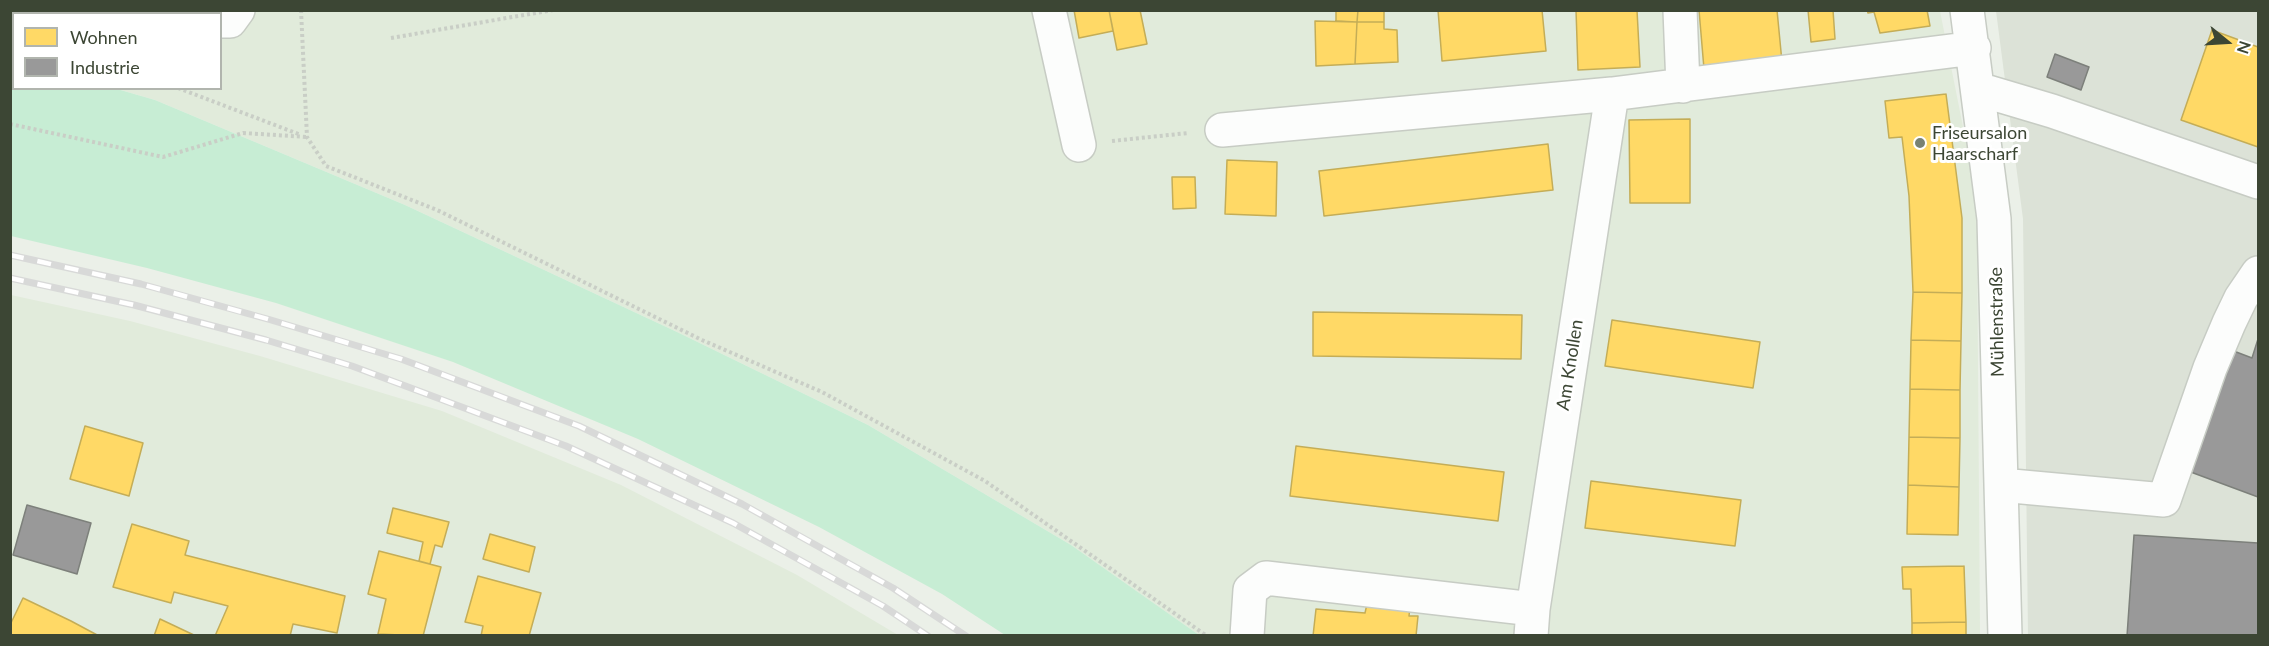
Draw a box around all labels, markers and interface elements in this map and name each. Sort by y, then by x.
legend [12,12,222,90]
north arrow [2197,12,2257,72]
text: Wohnen [70,26,137,48]
text: N [2234,39,2256,57]
text: Industrie [70,56,140,78]
place label: Friseursalon Haarscharf [1932,122,2027,164]
marker: Friseursalon Haarscharf [1913,136,1927,150]
street label: Mühlenstraße [1985,267,2009,377]
street label: Am Knollen [1552,318,1588,412]

